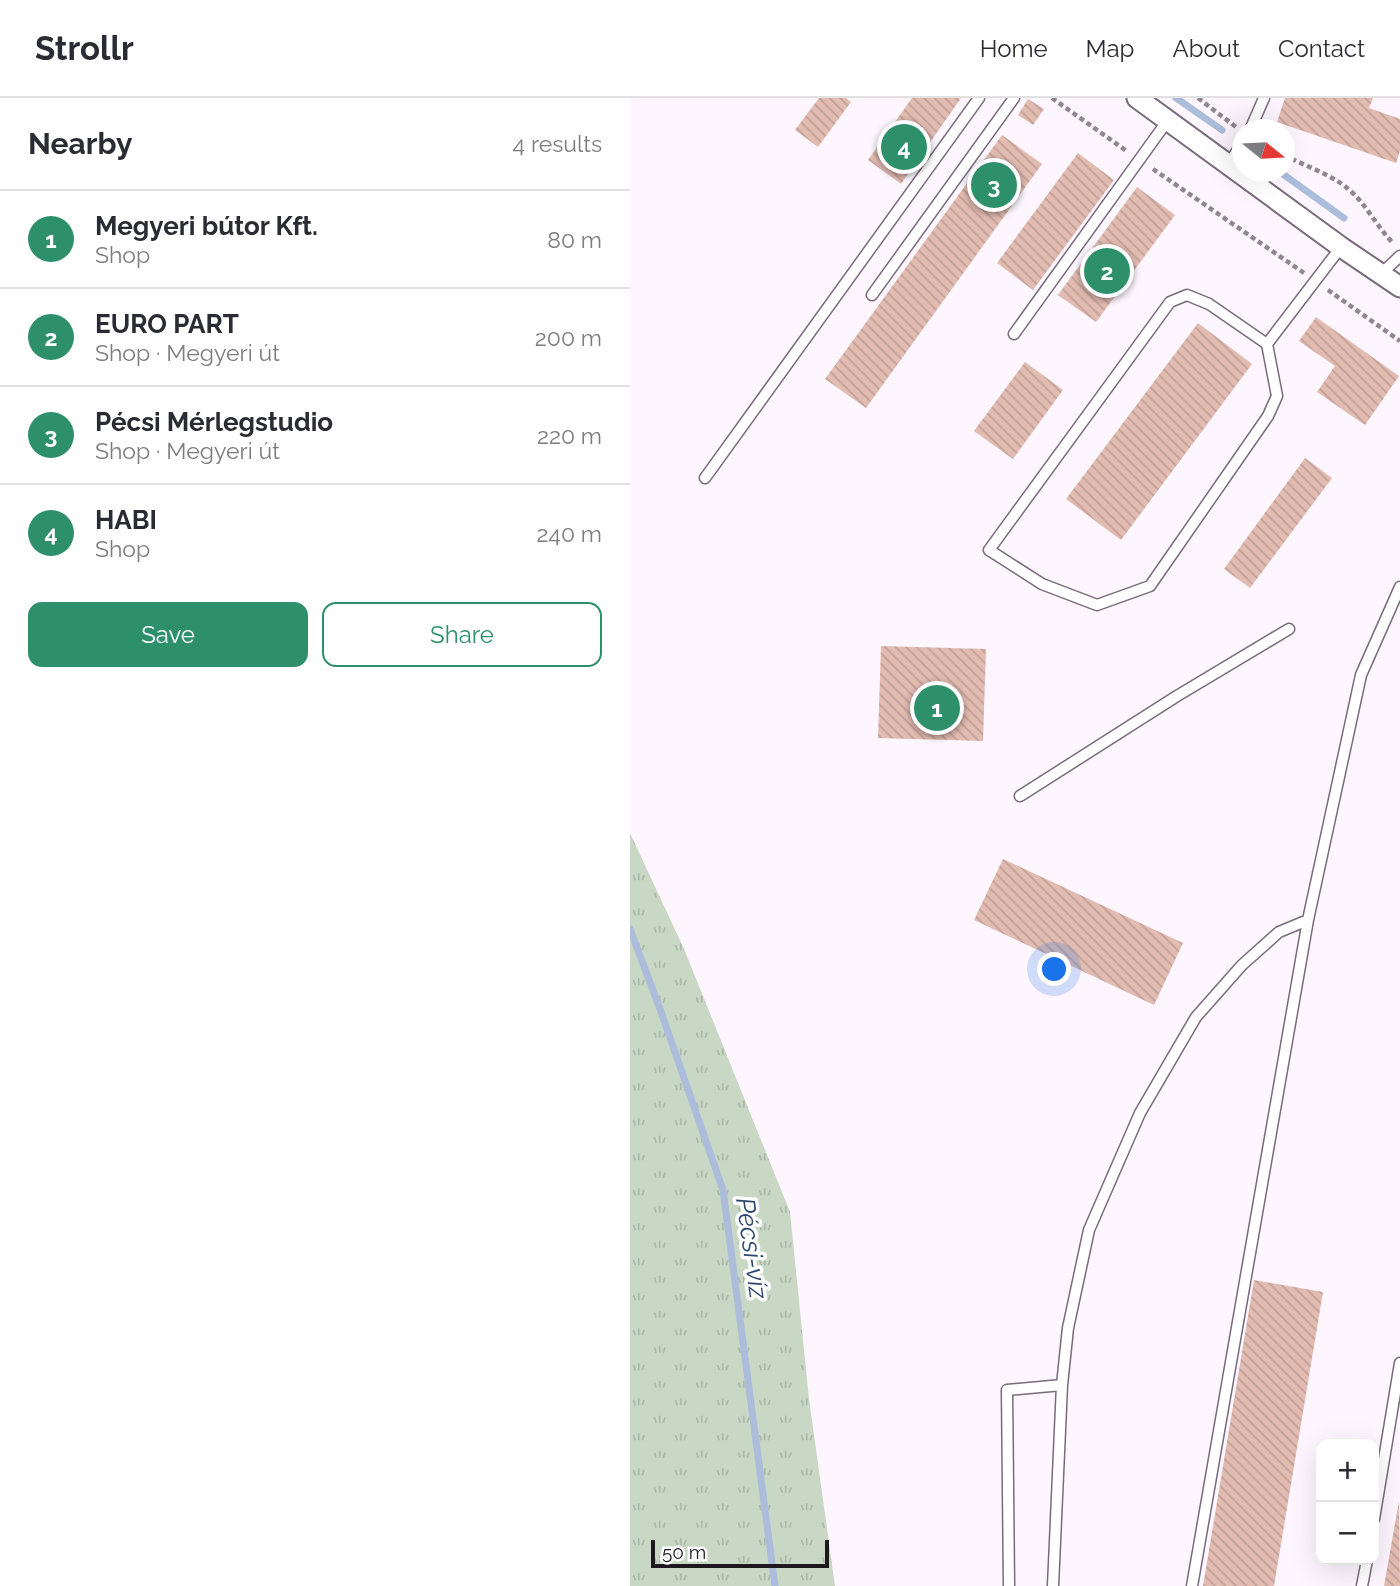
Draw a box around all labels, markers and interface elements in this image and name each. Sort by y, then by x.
text: Strollr [35,29,134,68]
text: Home [980,34,1048,63]
text: Map [1086,34,1134,63]
text: About [1172,34,1240,63]
text: Contact [1278,34,1365,63]
north arrow [1232,119,1295,182]
pin: 4 [881,121,927,173]
text: Nearby [28,126,132,161]
text: 4 results [513,130,602,157]
pin: 3 [971,159,1017,211]
text: Megyeri bútor Kft. [95,211,318,241]
text: 1 [45,226,57,253]
text: 80 m [547,226,602,253]
text: Shop [95,241,150,268]
pin: 2 [1084,245,1130,297]
text: EURO PART [95,309,239,339]
text: 2 [45,324,57,351]
text: 200 m [535,324,602,351]
text: Shop · Megyeri út [95,339,280,366]
text: Pécsi Mérlegstudio [95,407,333,437]
text: 3 [45,422,57,449]
text: 220 m [537,422,602,449]
text: Shop · Megyeri út [95,437,280,464]
text: HABI [95,505,157,535]
text: 4 [44,520,58,547]
text: 240 m [536,520,602,547]
text: Shop [95,535,150,562]
button: Save [28,602,308,667]
button: Share [322,602,602,667]
pin: 1 [914,682,960,734]
your location [1037,952,1071,986]
water label: Pécsi-víz [730,1196,774,1301]
map controls [1316,1439,1379,1565]
button: + [1316,1439,1379,1502]
button: − [1316,1502,1379,1565]
scale bar [651,1537,830,1569]
text: 50 m [662,1541,706,1563]

